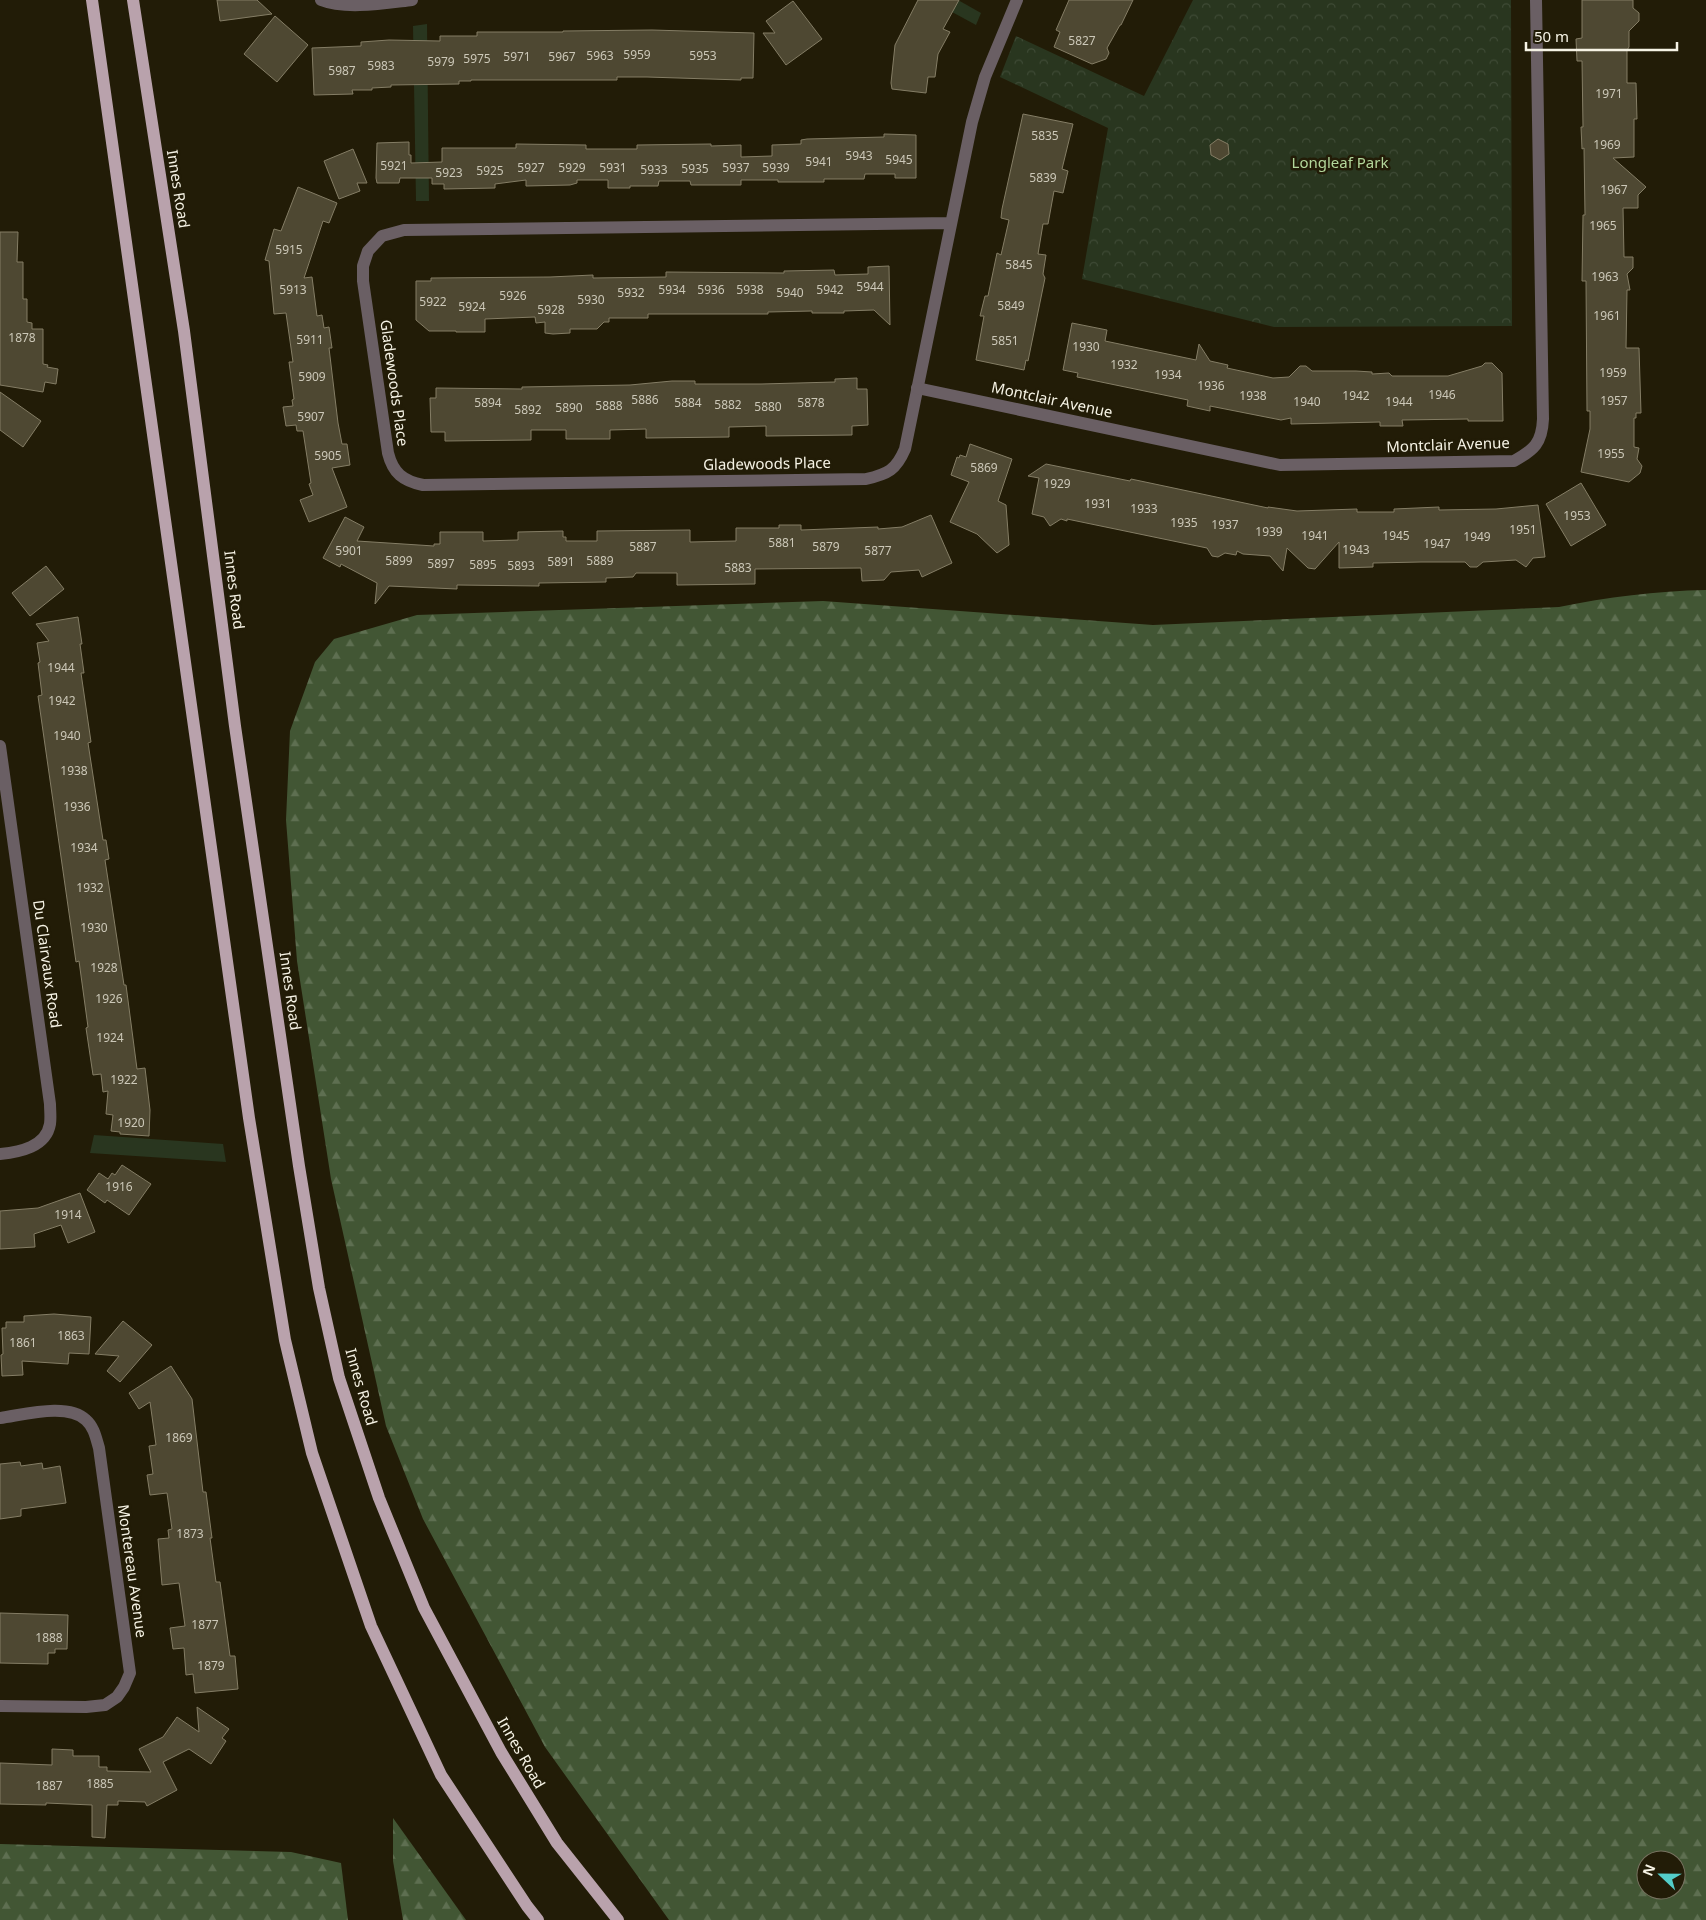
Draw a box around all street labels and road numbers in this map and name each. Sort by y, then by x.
street label: Innes Road [163,148,195,230]
street label: Gladewoods Place [376,318,414,448]
street label: Montclair Avenue [990,376,1115,422]
street label: Montclair Avenue [1386,432,1510,456]
street label: Gladewoods Place [703,452,831,474]
street label: Innes Road [220,549,250,630]
street label: Du Clairvaux Road [29,899,67,1029]
street label: Innes Road [276,950,306,1031]
street label: Innes Road [341,1346,382,1428]
street label: Montereau Avenue [114,1503,152,1639]
street label: Innes Road [493,1713,550,1792]

